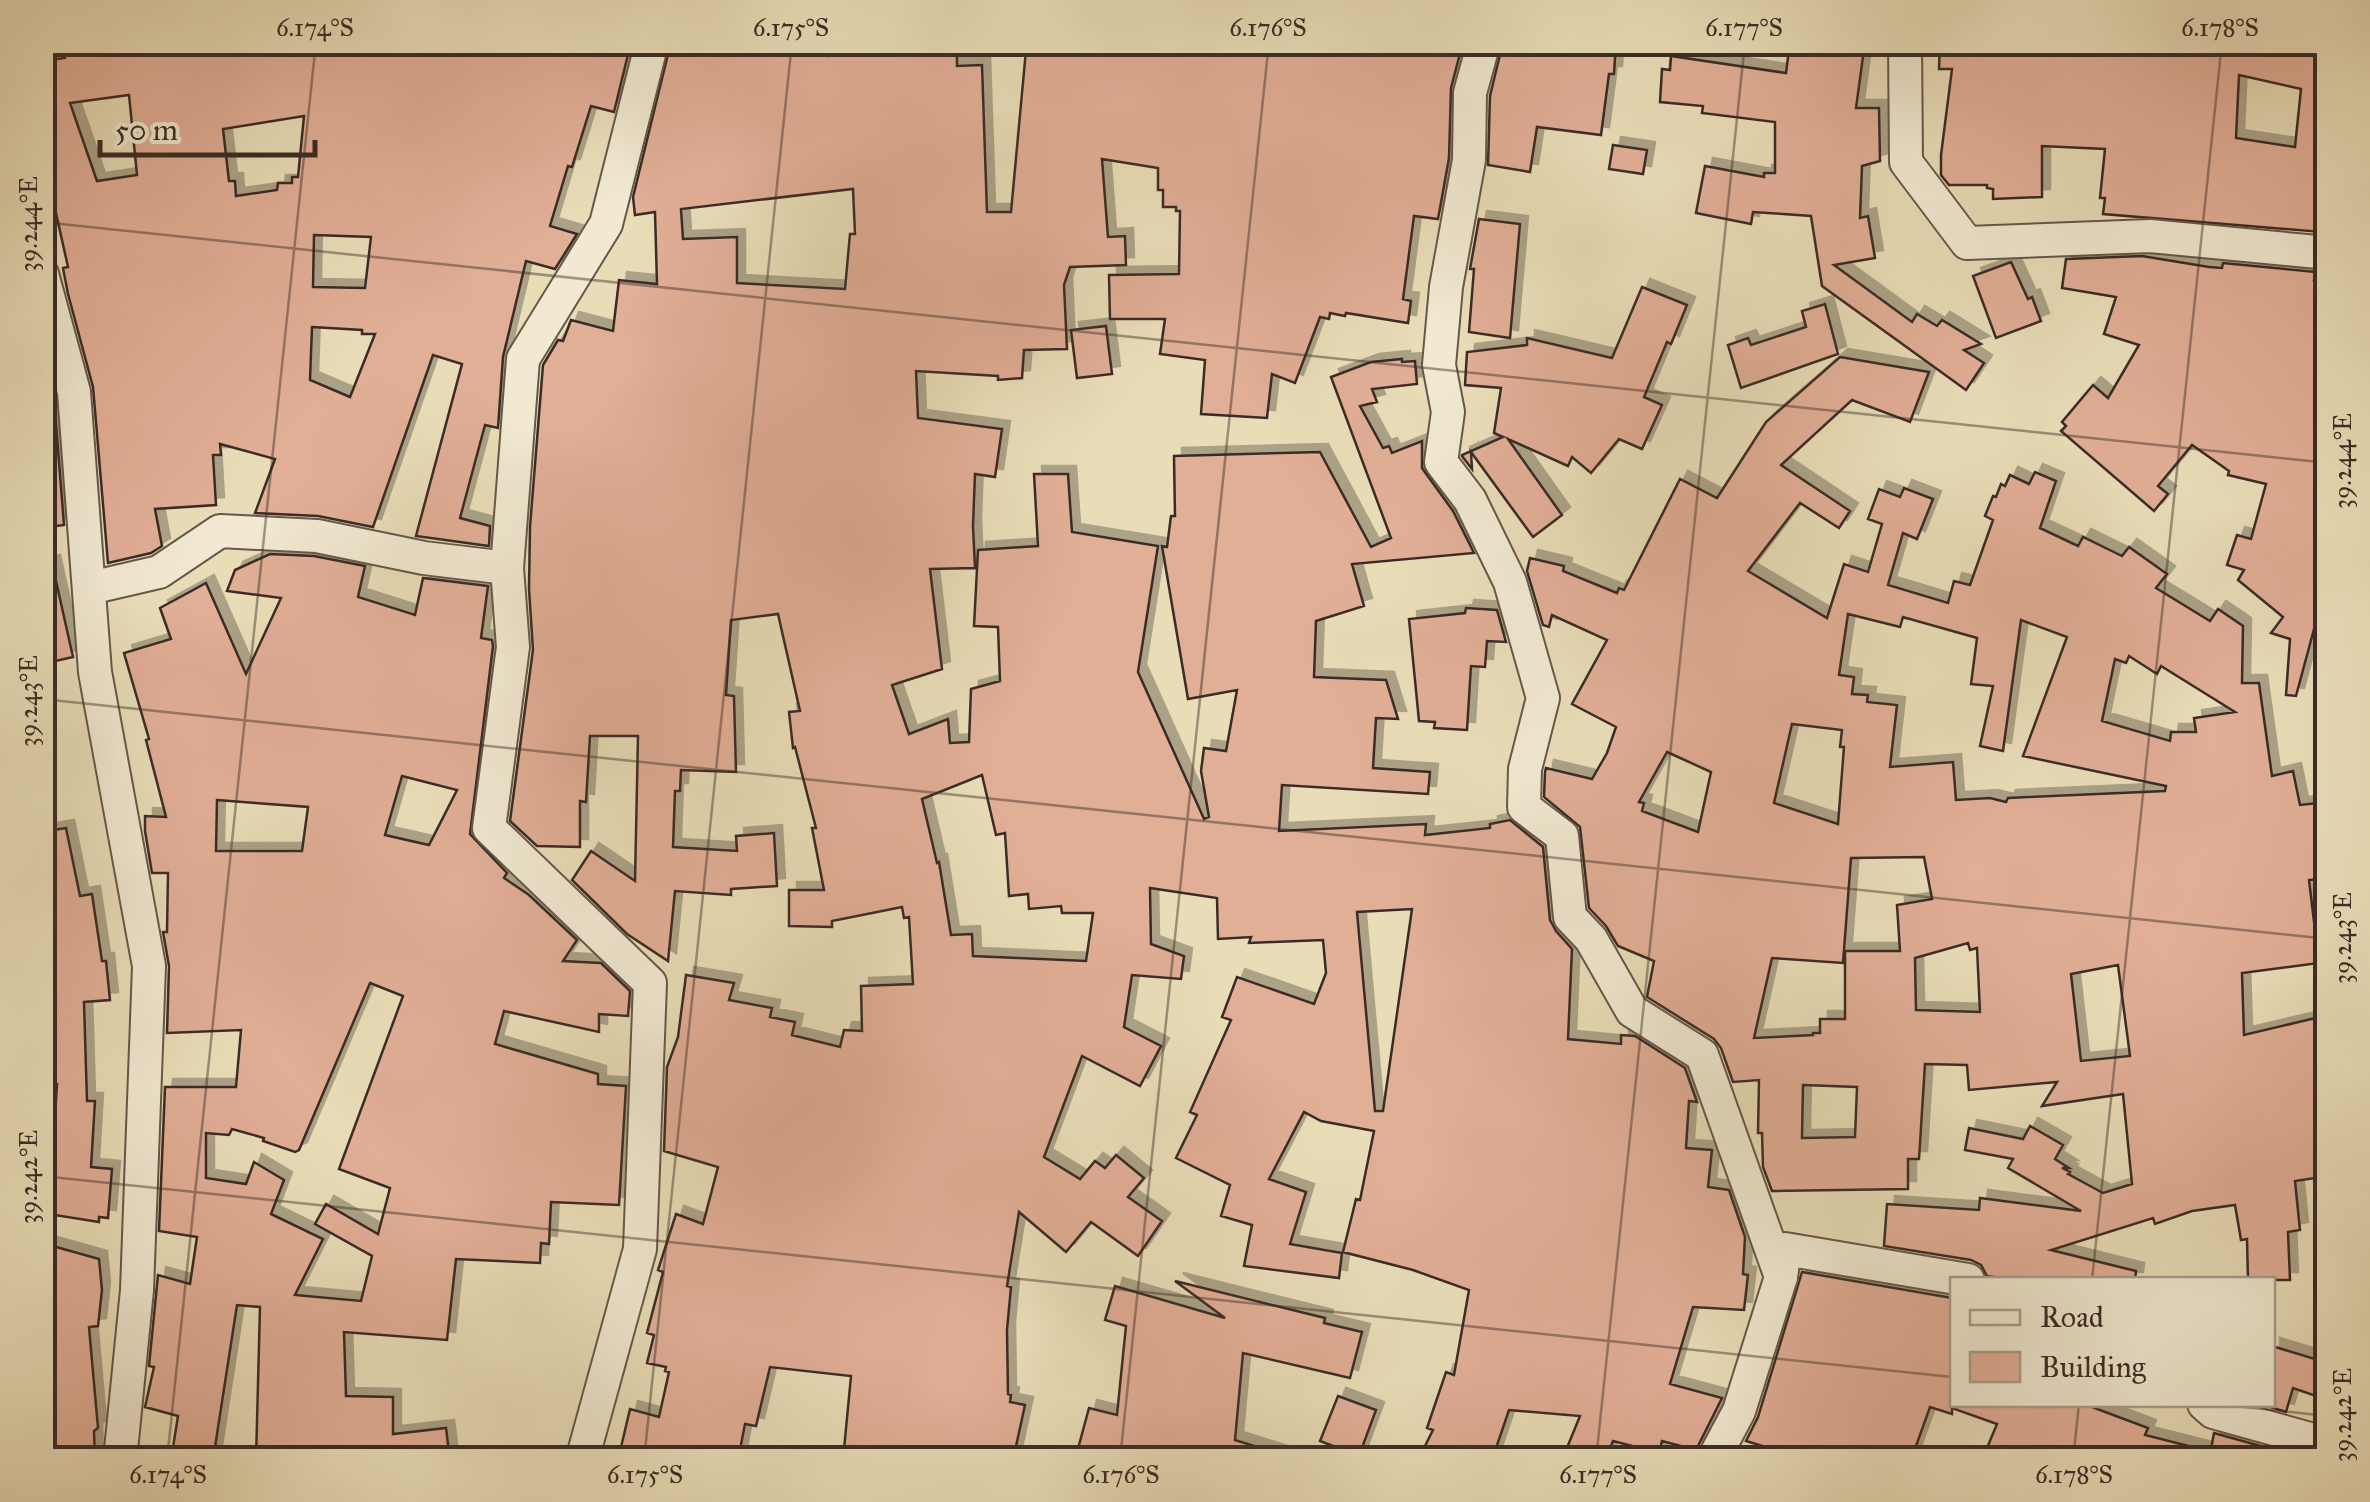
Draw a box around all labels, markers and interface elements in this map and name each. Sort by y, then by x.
text: 6.174°S [276,12,354,43]
text: 6.175°S [753,12,829,43]
text: 6.176°S [1229,12,1307,43]
text: 6.177°S [1705,12,1783,43]
text: 6.178°S [2181,12,2259,43]
scale bar [100,95,315,157]
text: 50 m [115,112,178,148]
text: 39.244°E [13,176,44,272]
text: 39.244°E [2327,413,2358,509]
text: 39.243°E [13,655,44,747]
text: 39.243°E [2327,892,2358,984]
text: 39.242°E [13,1130,44,1224]
legend [1950,1277,2275,1407]
text: Road [2040,1299,2104,1335]
text: Building [2040,1349,2147,1385]
text: 39.242°E [2327,1368,2358,1462]
text: 6.174°S [129,1459,207,1490]
text: 6.175°S [607,1459,683,1490]
text: 6.176°S [1082,1459,1160,1490]
text: 6.177°S [1559,1459,1637,1490]
text: 6.178°S [2035,1459,2113,1490]

